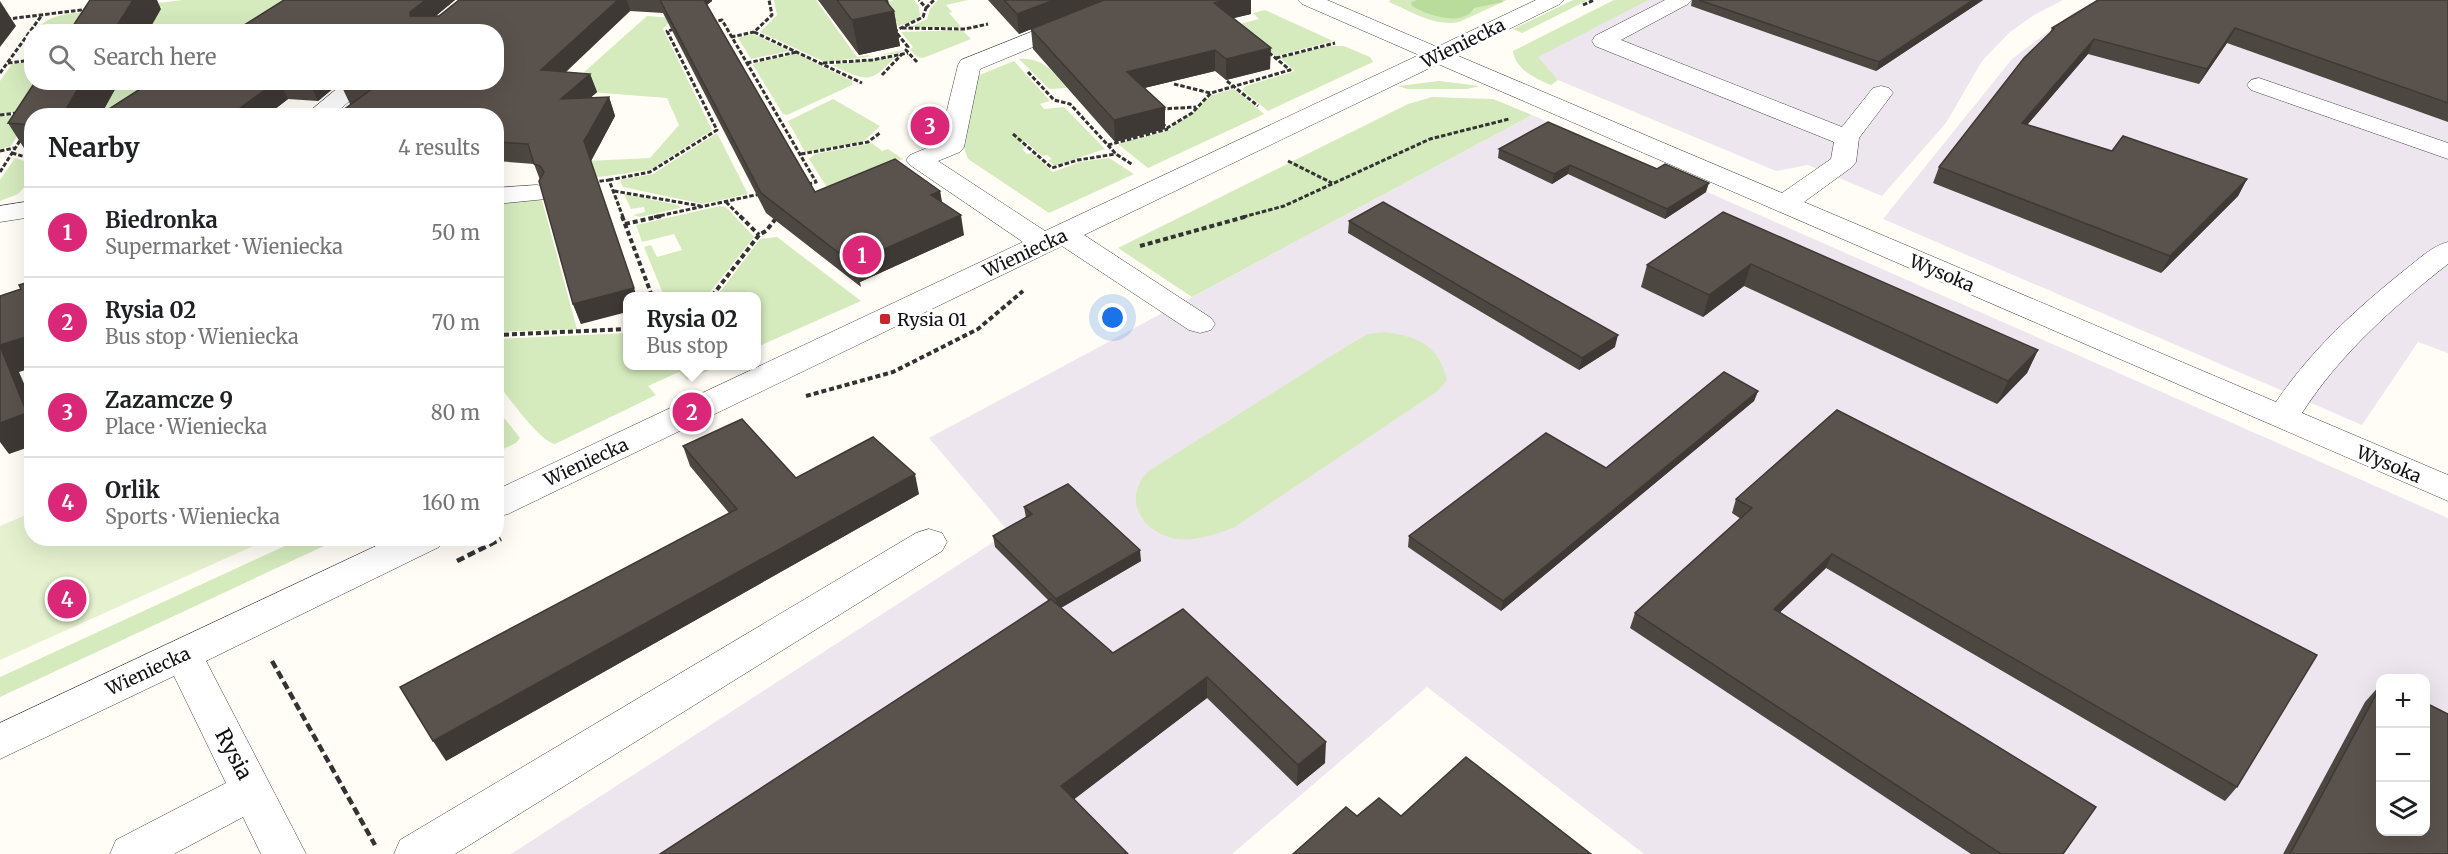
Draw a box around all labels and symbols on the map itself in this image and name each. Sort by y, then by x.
street label: Wieniecka [1416,13,1509,74]
pin: 3 [910,104,950,148]
street label: Wieniecka [978,223,1071,283]
pin: 1 [842,232,882,278]
street label: Wysoka [1905,249,1978,297]
your location [1098,303,1127,332]
place label: Rysia 01 [897,308,967,331]
marker: Rysia 01 [878,312,892,326]
pin: 2 [672,390,712,434]
street label: Wieniecka [539,432,632,492]
street label: Wysoka [2352,440,2425,488]
pin: 4 [48,576,86,622]
street label: Wieniecka [101,641,194,701]
street label: Rysia [209,724,259,784]

